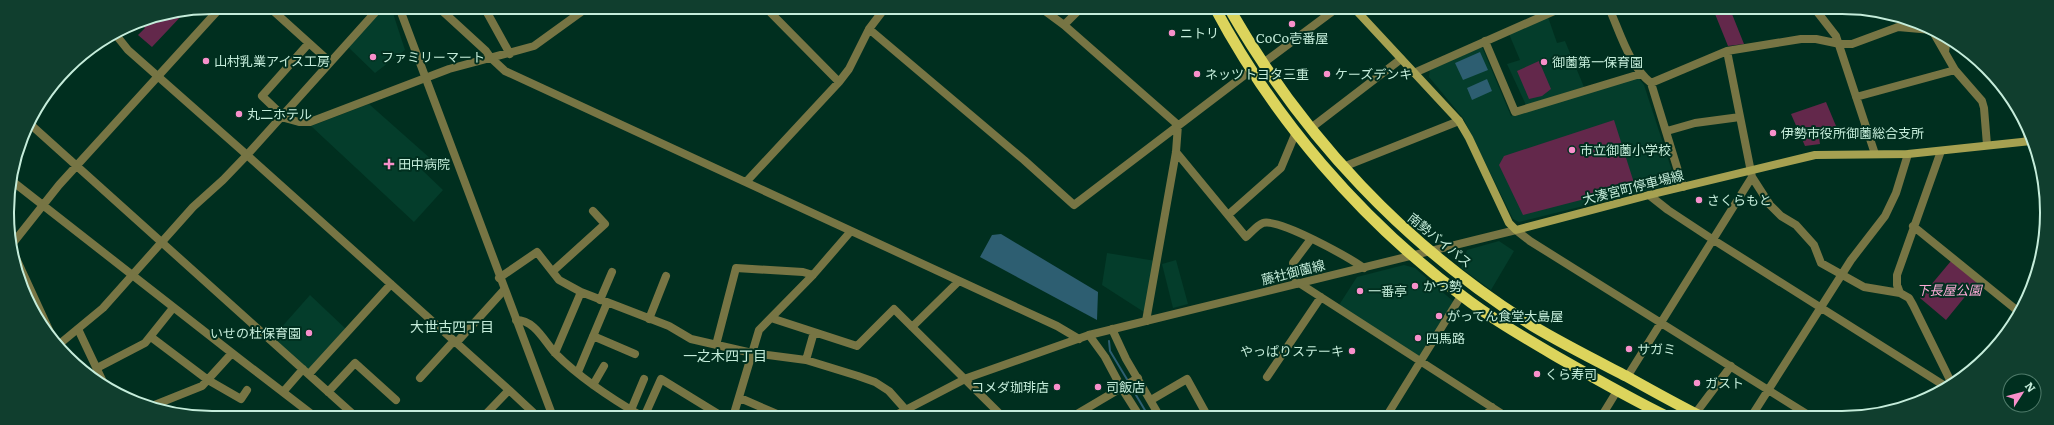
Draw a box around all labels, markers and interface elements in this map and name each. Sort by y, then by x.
marker: CoCo壱番屋 [1287,19,1297,29]
place label: ニトリ [1180,23,1219,42]
marker: ニトリ [1167,28,1177,38]
place label: CoCo壱番屋 [1256,28,1328,47]
place label: ファミリーマート [381,47,485,66]
place label: 山村乳業アイス工房 [214,51,330,70]
marker: ファミリーマート [368,52,378,62]
place label: 御薗第一保育園 [1552,52,1643,71]
marker: 山村乳業アイス工房 [201,56,211,66]
marker: 御薗第一保育園 [1539,57,1549,67]
place label: ネッツトヨタ三重 [1205,64,1309,83]
place label: ケーズデンキ [1335,64,1412,83]
marker: ネッツトヨタ三重 [1192,69,1202,79]
marker: ケーズデンキ [1322,69,1332,79]
place label: 丸二ホテル [247,104,312,123]
marker: 丸二ホテル [234,109,244,119]
place label: 伊勢市役所御薗総合支所 [1781,123,1924,142]
marker: 伊勢市役所御薗総合支所 [1768,128,1778,138]
place label: 市立御薗小学校 [1580,140,1671,159]
marker: 市立御薗小学校 [1567,145,1577,155]
place label: 田中病院 [398,154,450,173]
marker: 田中病院 [383,158,395,170]
street label: 大湊宮町停車場線 [1580,165,1686,208]
place label: さくらもと [1707,190,1772,209]
marker: さくらもと [1694,195,1704,205]
street label: 南勢バイパス [1404,208,1477,271]
street label: 藤社御薗線 [1259,254,1327,289]
place label: かつ勢 [1423,276,1462,295]
park label: 下長屋公園 [1916,280,1983,299]
place label: 一番亭 [1368,281,1407,300]
marker: かつ勢 [1410,281,1420,291]
marker: 一番亭 [1355,286,1365,296]
place label: がってん食堂大島屋 [1447,306,1563,325]
marker: がってん食堂大島屋 [1434,311,1444,321]
district label: 大世古四丁目 [410,316,494,336]
place label: いせの杜保育園 [210,323,301,342]
marker: いせの杜保育園 [304,328,314,338]
place label: 四馬路 [1426,328,1465,347]
marker: 四馬路 [1413,333,1423,343]
place label: サガミ [1637,339,1676,358]
place label: やっぱりステーキ [1240,341,1344,360]
marker: サガミ [1624,344,1634,354]
district label: 一之木四丁目 [683,345,767,365]
marker: やっぱりステーキ [1347,346,1357,356]
place label: くら寿司 [1545,364,1597,383]
marker: くら寿司 [1532,369,1542,379]
place label: ガスト [1705,373,1744,392]
north arrow [2002,373,2042,413]
place label: コメダ珈琲店 [971,377,1049,396]
place label: 司飯店 [1106,377,1145,396]
marker: ガスト [1692,378,1702,388]
text: N [2022,378,2040,395]
marker: コメダ珈琲店 [1052,382,1062,392]
marker: 司飯店 [1093,382,1103,392]

